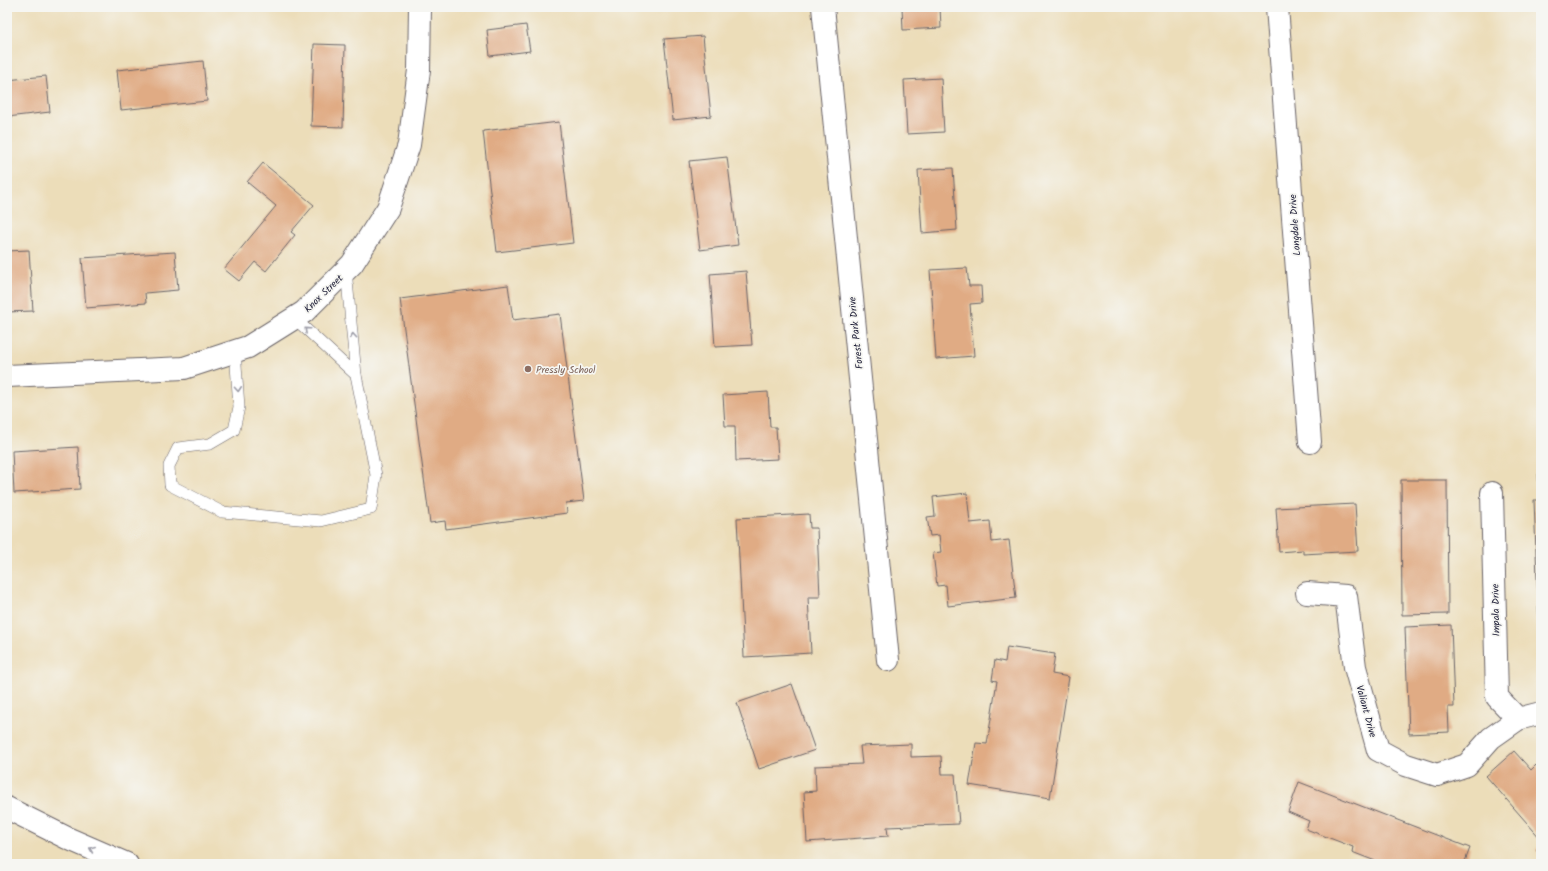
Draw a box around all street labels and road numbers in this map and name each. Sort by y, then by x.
street label: Longdale Drive [1285,193,1305,256]
street label: Knox Street [300,271,347,317]
street label: Forest Park Drive [844,295,868,370]
street label: Impala Drive [1488,583,1504,636]
street label: Valiant Drive [1351,683,1381,740]

